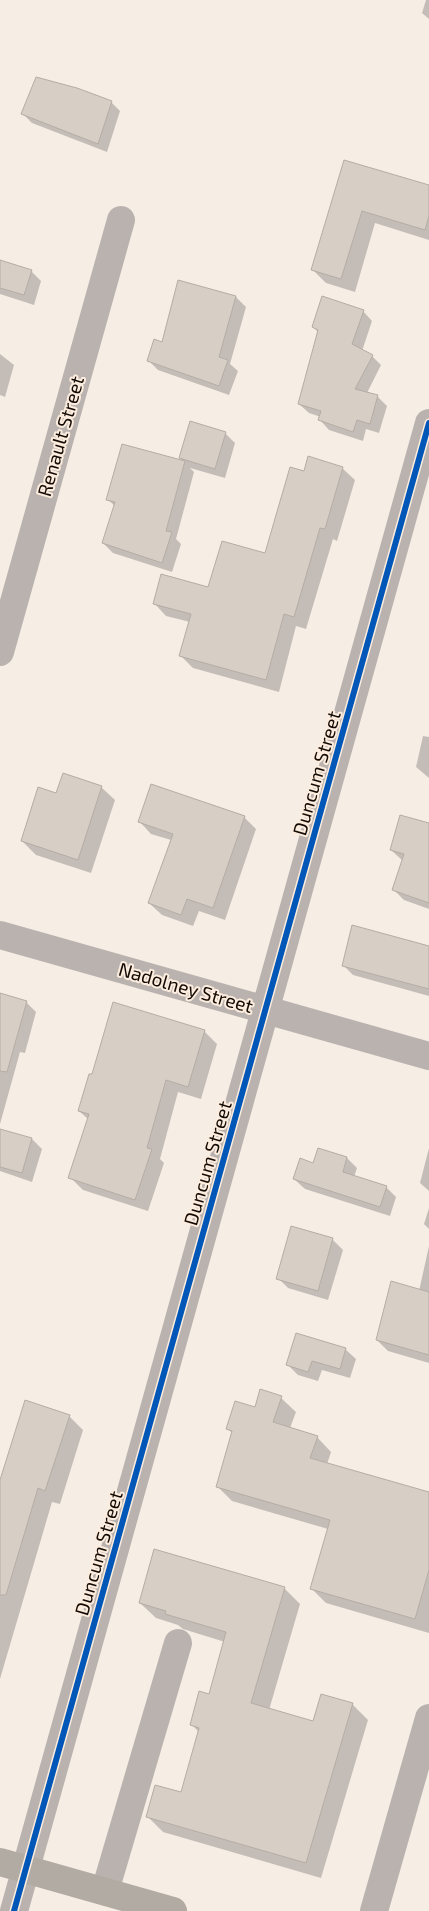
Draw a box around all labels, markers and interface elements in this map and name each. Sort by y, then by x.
street label: Renault Street [32,373,88,499]
street label: Duncum Street [287,708,345,838]
street label: Nadolney Street [116,957,256,1017]
street label: Duncum Street [178,1098,236,1228]
street label: Duncum Street [69,1488,127,1618]

